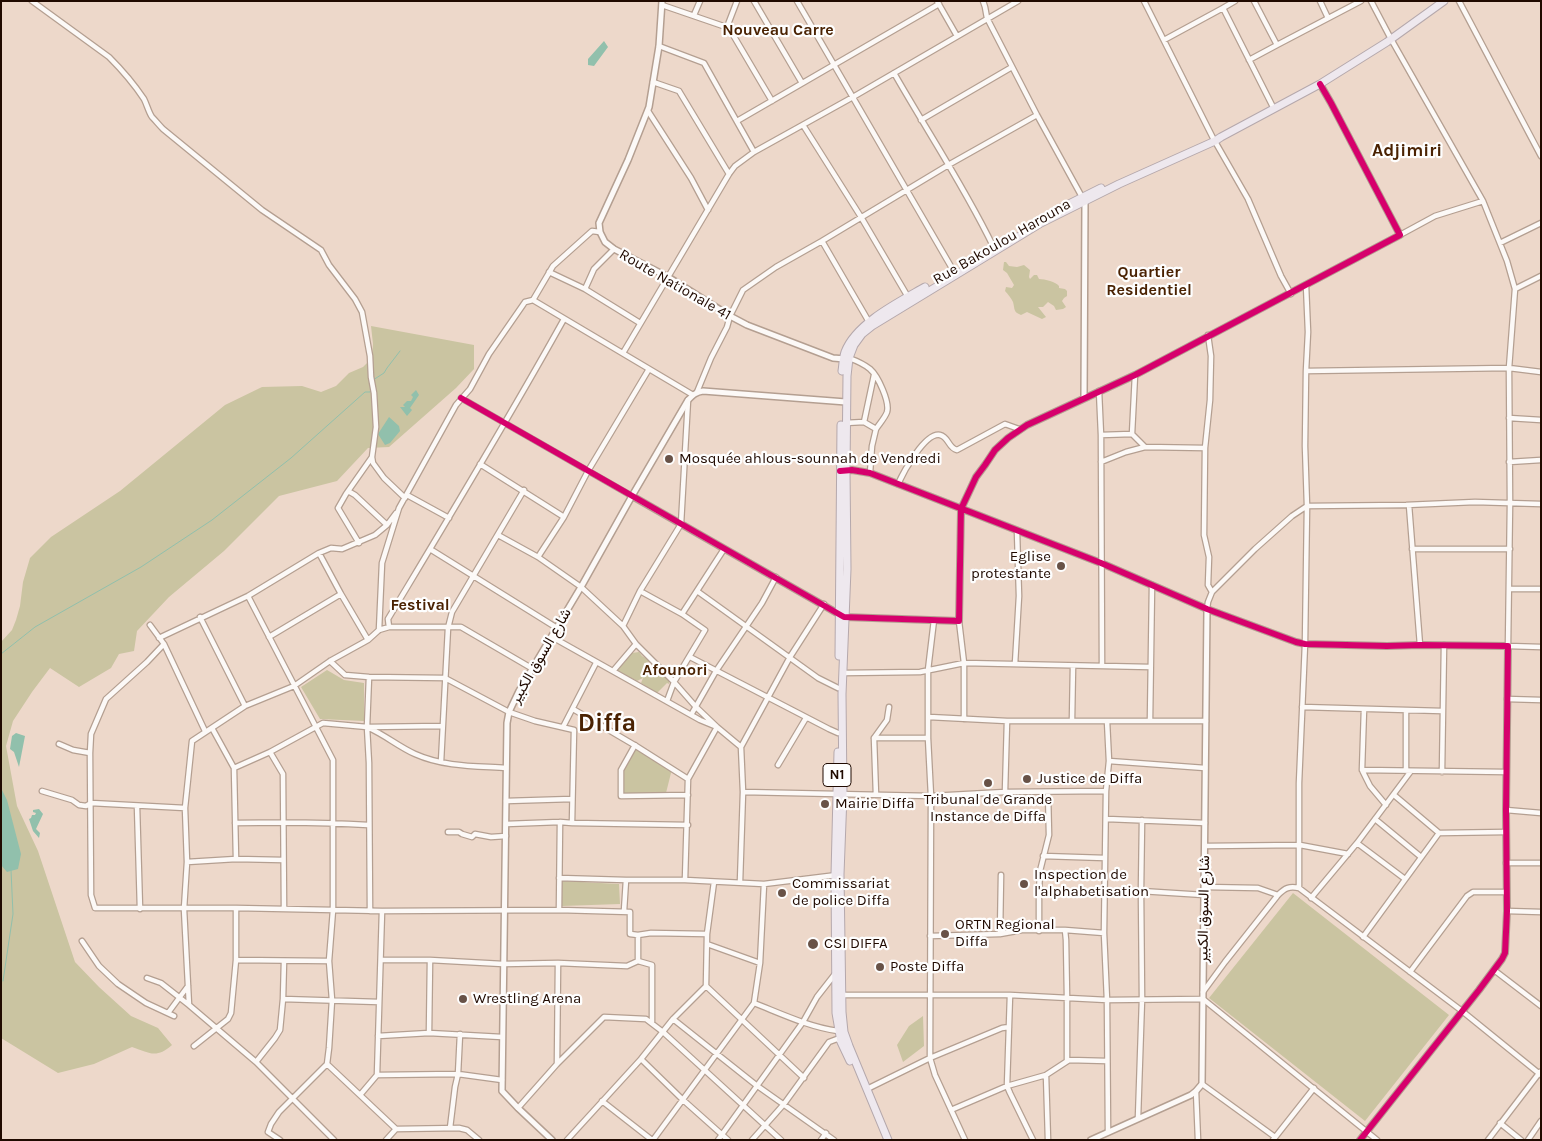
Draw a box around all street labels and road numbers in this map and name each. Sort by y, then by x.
street label: Rue Bakoulou Harouna [930,195,1074,289]
street label: Route Nationale 41 [616,246,734,324]
street label: شارع السوق الكبير [506,605,576,707]
road number: N1 [823,764,851,786]
street label: شارع السوق الكبير [1194,855,1214,963]

